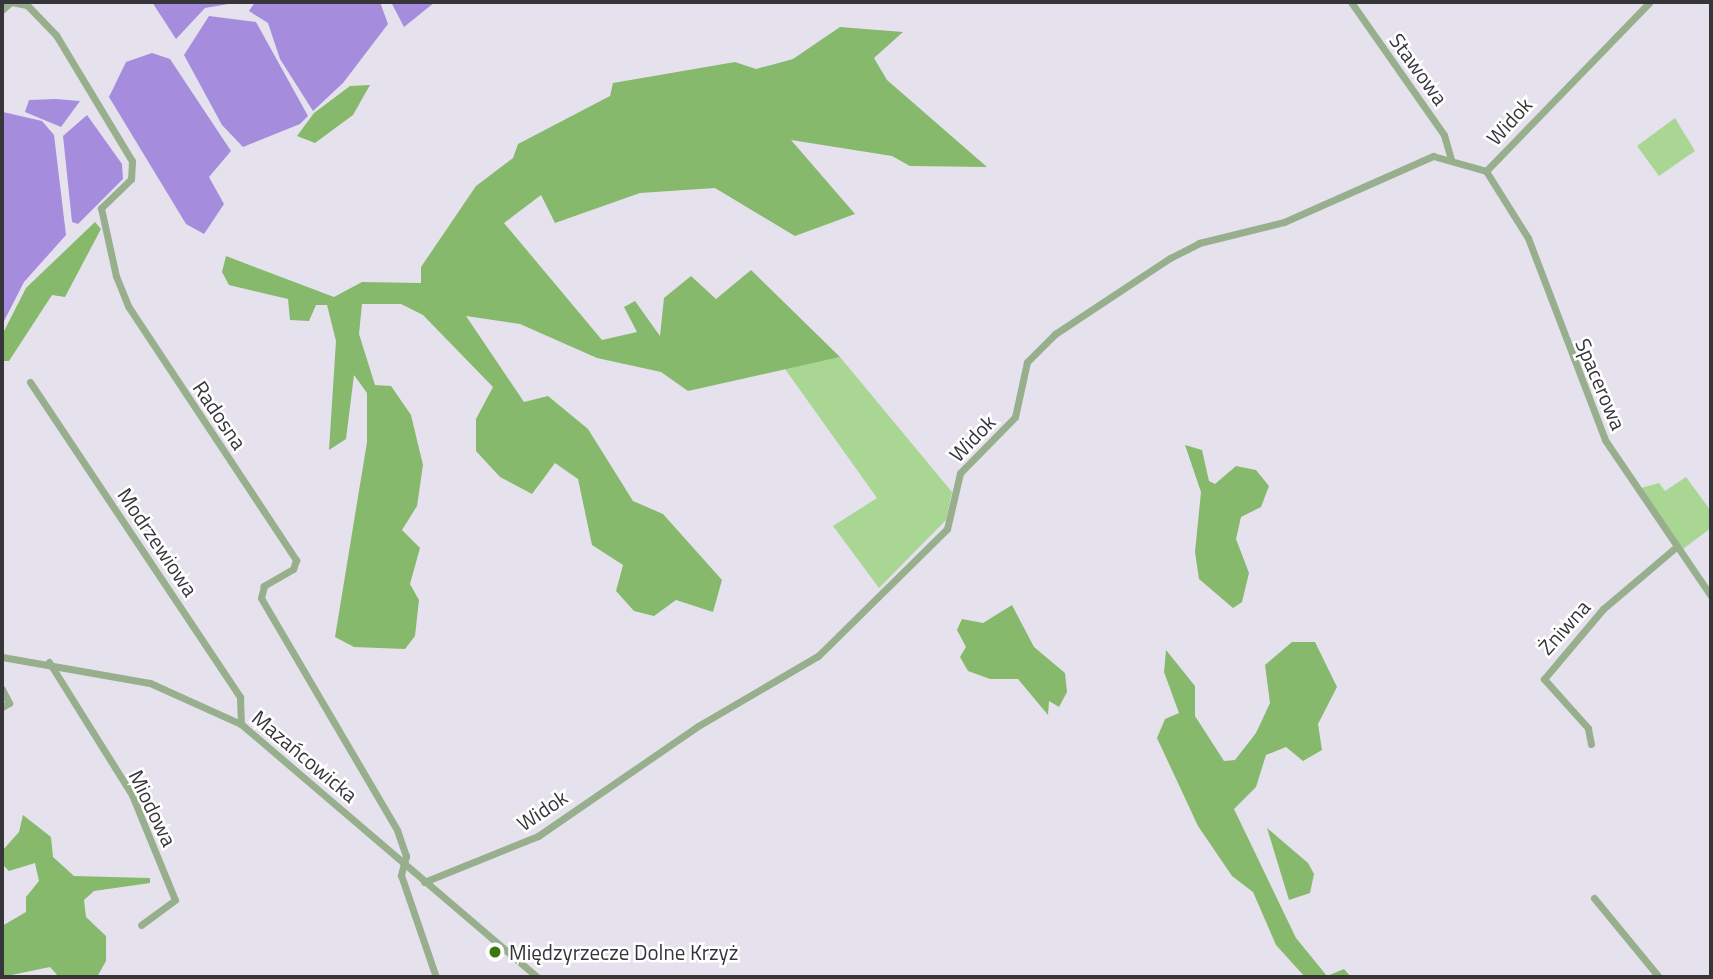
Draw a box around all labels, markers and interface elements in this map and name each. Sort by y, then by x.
street label: Stawowa [1385,28,1453,110]
street label: Widok [1481,92,1537,150]
street label: Spacerowa [1570,334,1632,434]
street label: Radosna [188,376,252,454]
street label: Widok [944,409,1000,467]
street label: Modrzewiowa [113,483,203,601]
street label: Żniwna [1533,594,1595,660]
street label: Mazańcowicka [247,705,363,807]
street label: Miodowa [124,766,182,850]
street label: Widok [512,784,572,836]
place label: Międzyrzecze Dolne Krzyż [509,939,738,965]
marker: Międzyrzecze Dolne Krzyż [487,944,503,960]

